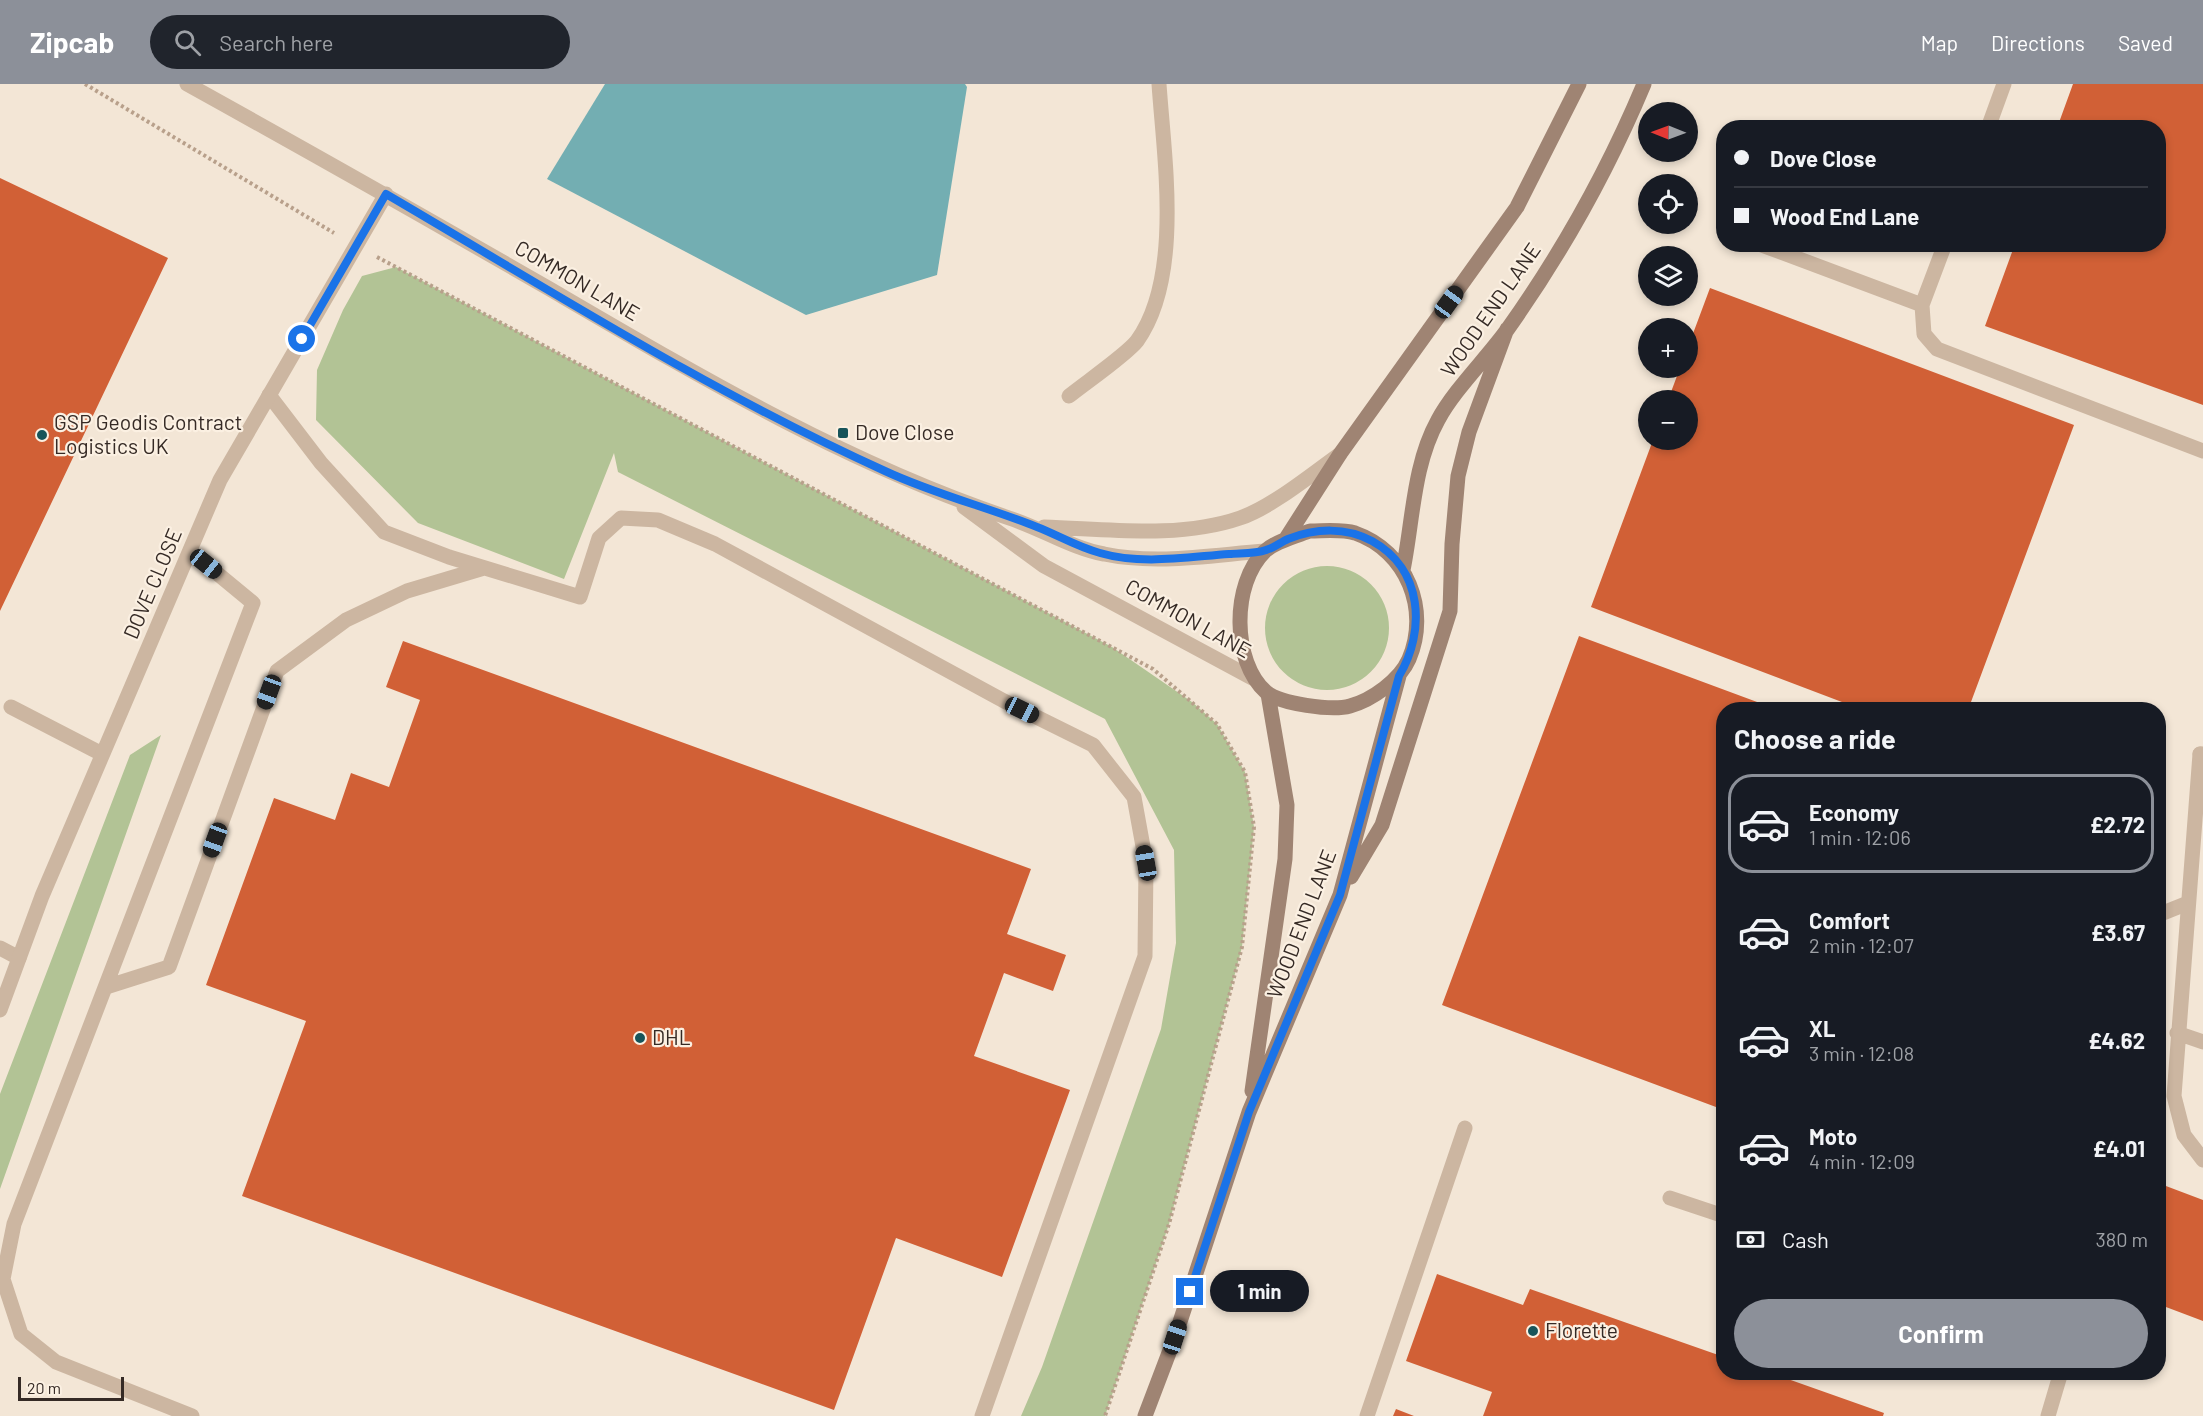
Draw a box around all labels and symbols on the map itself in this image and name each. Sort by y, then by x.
north arrow [1638,102,1698,162]
street label: COMMON LANE [511,234,644,325]
street label: WOOD END LANE [1434,238,1545,381]
car [1431,282,1467,322]
route start [288,325,315,352]
place label: GSP Geodis Contract Logistics UK [54,409,242,458]
place label: Dove Close [855,419,954,444]
marker: Dove Close [836,426,850,440]
marker: GSP Geodis Contract Logistics UK [35,428,49,442]
street label: DOVE CLOSE [117,524,186,642]
car [186,546,226,582]
street label: COMMON LANE [1122,573,1256,662]
car [254,672,284,712]
car [1002,694,1042,726]
car [200,820,230,860]
car [1134,844,1158,882]
street label: WOOD END LANE [1261,846,1340,1001]
place label: DHL [652,1024,691,1049]
marker: DHL [633,1031,647,1045]
callout: 1 min [1211,1271,1310,1313]
route end [1176,1278,1203,1305]
car [1161,1317,1189,1357]
place label: Florette [1545,1317,1618,1342]
marker: Florette [1526,1324,1540,1338]
scale bar [18,1374,124,1402]

